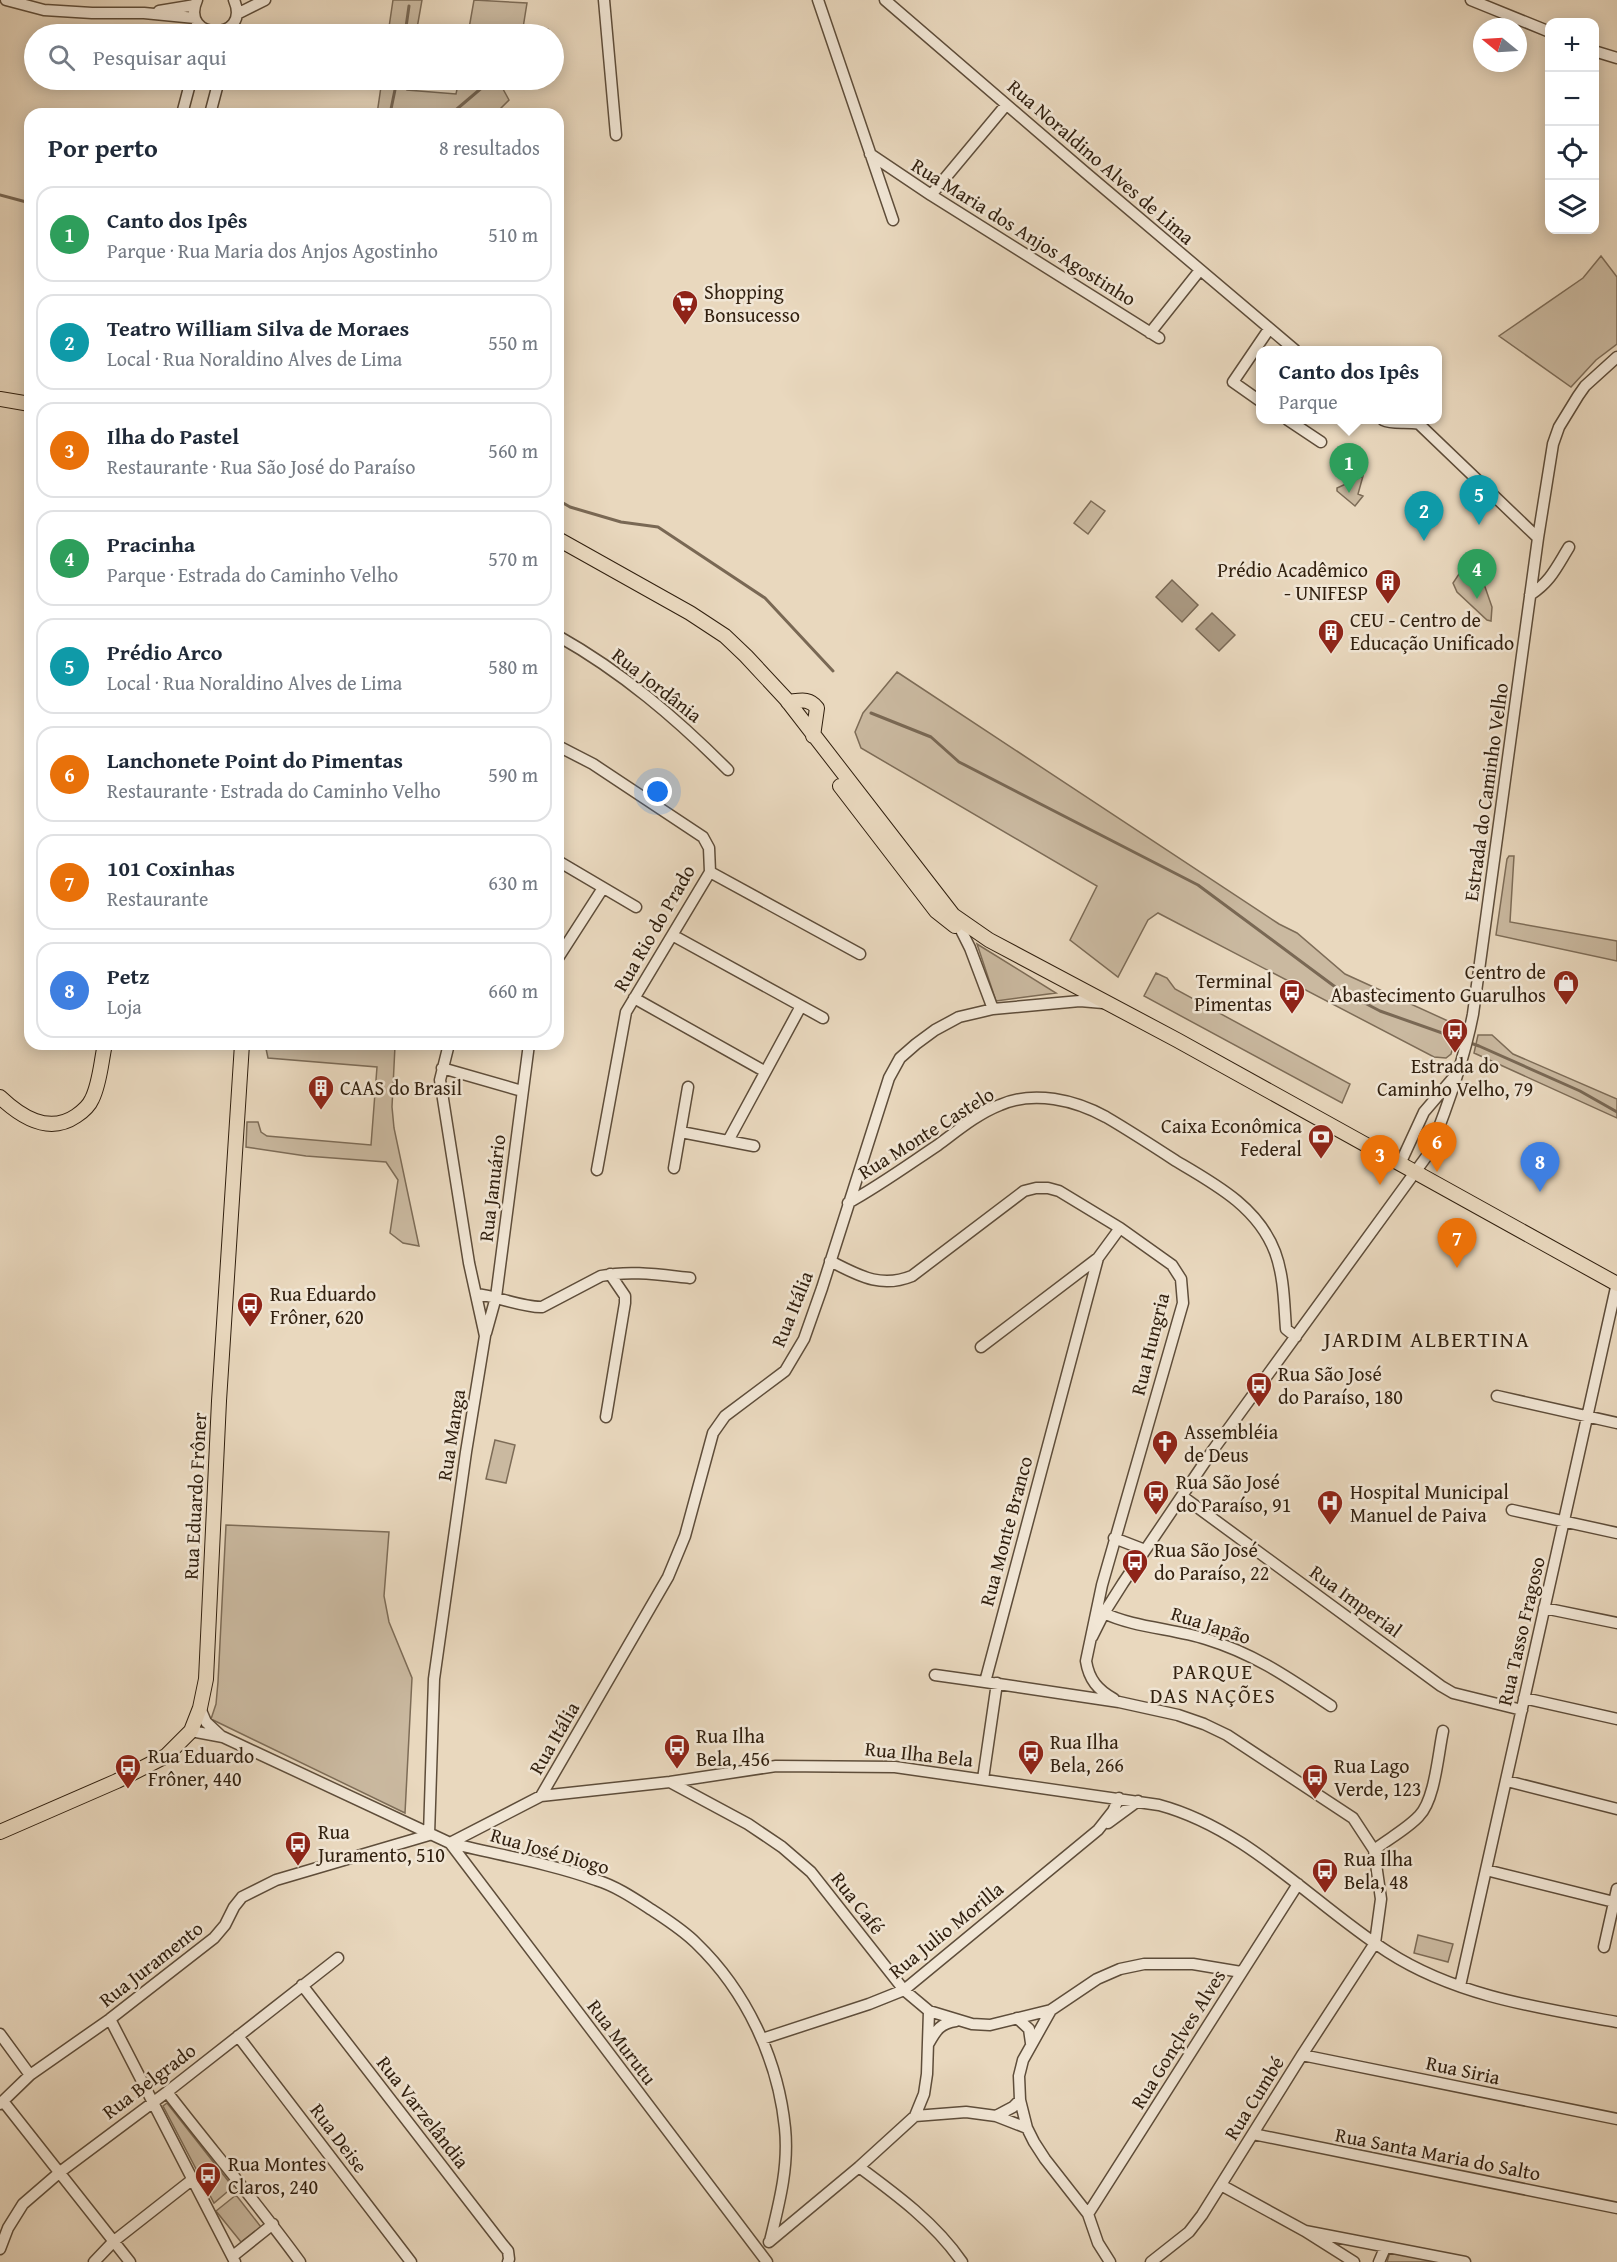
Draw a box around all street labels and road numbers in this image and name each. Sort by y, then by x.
street label: Rua Noraldino Alves de Lima [1002,72,1202,251]
street label: Rua Maria dos Anjos Agostinho [906,150,1142,313]
street label: Rua Jordânia [606,640,709,729]
street label: Estrada do Caminho Velho [1456,681,1515,903]
street label: Rua Rio do Prado [605,859,702,997]
street label: Rua Monte Castelo [852,1079,999,1186]
street label: Rua Januário [471,1133,512,1243]
street label: Rua Itália [763,1266,820,1351]
street label: Rua Hungria [1123,1289,1176,1398]
street label: Rua Manga [429,1386,472,1483]
street label: Rua Eduardo Frôner [176,1412,213,1580]
street label: Rua Monte Branco [972,1453,1039,1609]
street label: Rua Tasso Fragoso [1489,1554,1552,1708]
street label: Rua Imperial [1304,1557,1409,1644]
street label: Rua Japão [1167,1598,1255,1651]
street label: Rua Itália [521,1696,586,1779]
street label: Rua Ilha Bela [863,1733,975,1774]
street label: Rua José Diogo [487,1820,613,1881]
street label: Rua Café [825,1865,892,1940]
street label: Rua Julio Morilla [882,1874,1010,1985]
street label: Rua Juramento [93,1914,209,2014]
street label: Rua Gonçlves Alves [1123,1963,1232,2114]
street label: Rua Murutu [581,1993,664,2091]
street label: Rua Belgrado [96,2036,202,2126]
street label: Rua Siria [1423,2048,1503,2092]
street label: Rua Varzelândia [370,2049,477,2175]
street label: Rua Cumbé [1216,2050,1291,2145]
street label: Rua Deise [304,2097,375,2179]
street label: Rua Santa Maria do Salto [1333,2119,1543,2188]

